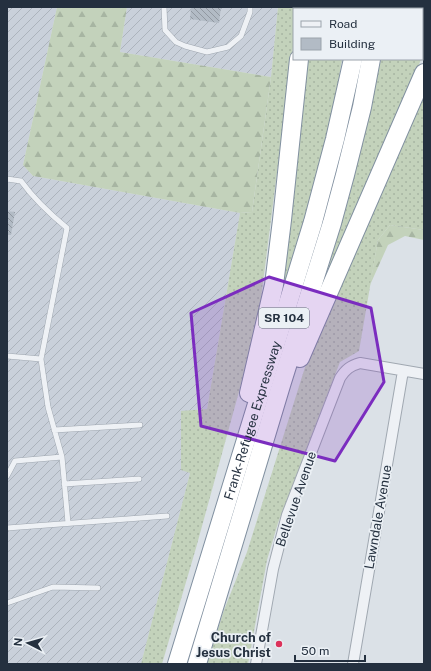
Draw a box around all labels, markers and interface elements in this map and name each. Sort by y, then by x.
legend [293,8,423,60]
text: Road [329,17,357,31]
text: Building [329,37,375,51]
road number: SR 104 [259,308,309,328]
street label: Frank-Refugee Expressway [220,339,284,502]
street label: Bellevue Avenue [273,449,319,549]
street label: Lawndale Avenue [361,464,395,570]
north arrow [8,623,48,663]
place label: Church of Jesus Christ [196,630,271,660]
text: N [12,637,24,647]
scale bar [295,637,365,663]
marker: Church of Jesus Christ [274,639,284,649]
text: 50 m [301,644,329,658]

